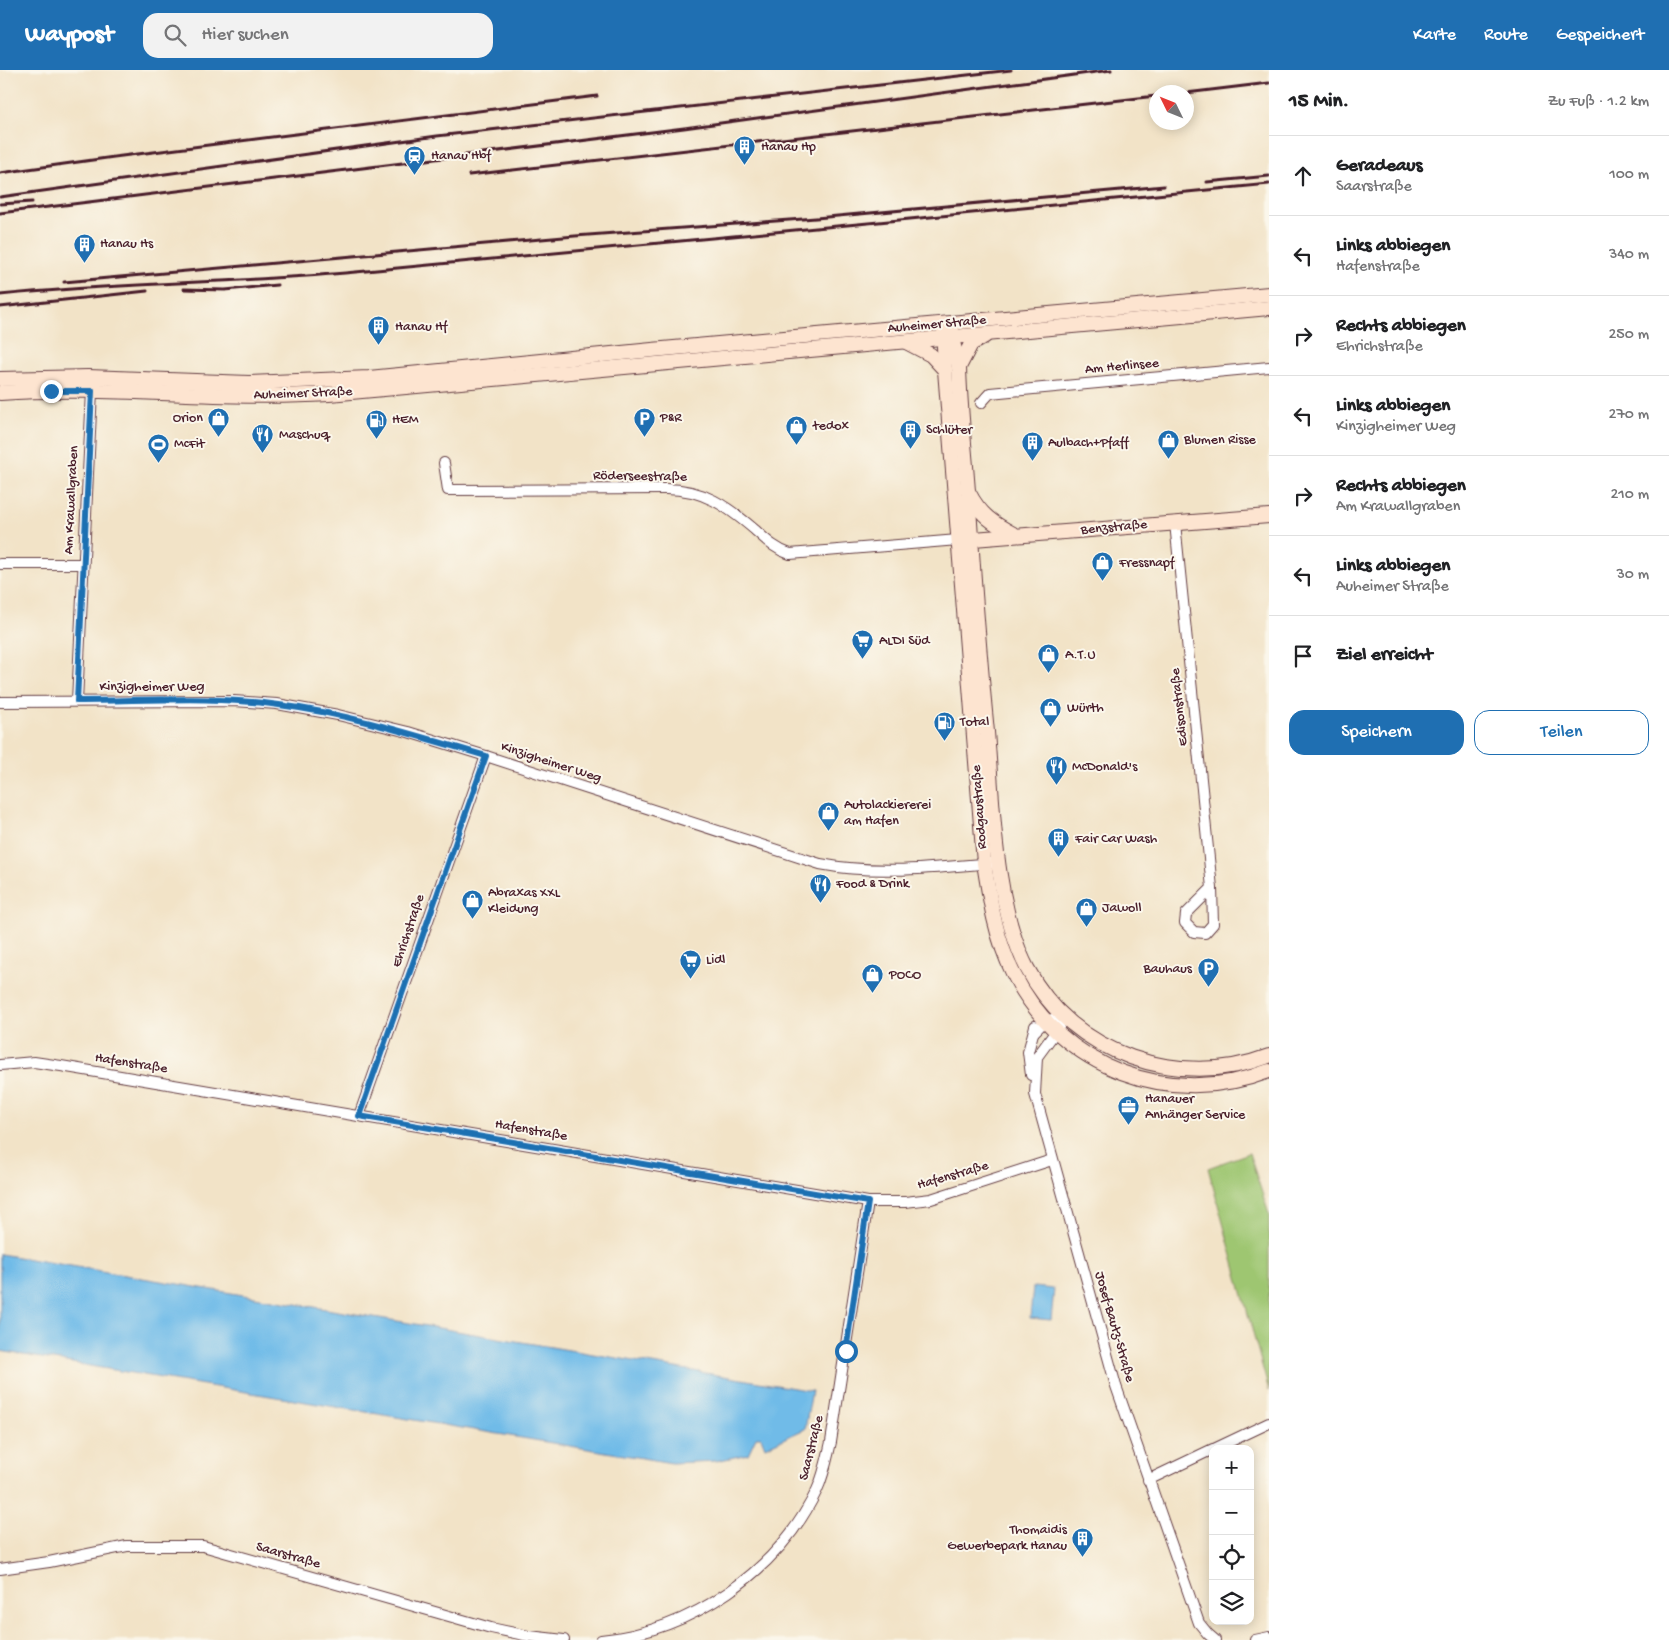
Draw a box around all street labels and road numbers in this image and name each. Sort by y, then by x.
street label: Auheimer Straße [887,312,988,338]
street label: Am Herlinsee [1084,355,1160,379]
street label: Auheimer Straße [253,384,353,404]
street label: Am Krawallgraben [61,445,83,555]
street label: Röderseestraße [593,468,688,486]
street label: Benzstraße [1079,517,1149,539]
street label: Edisonstraße [1167,666,1193,747]
street label: Kinzigheimer Weg [100,679,204,696]
street label: Kinzigheimer Weg [498,739,604,787]
street label: Rodgaustraße [969,764,991,850]
street label: Ehrichstraße [389,892,430,970]
street label: Hafenstraße [93,1050,169,1078]
street label: Hafenstraße [493,1116,569,1146]
street label: Hafenstraße [915,1158,991,1194]
street label: Josef-Bautz-Straße [1090,1270,1138,1385]
street label: Saarstraße [796,1413,828,1482]
street label: Saarstraße [254,1539,323,1574]

